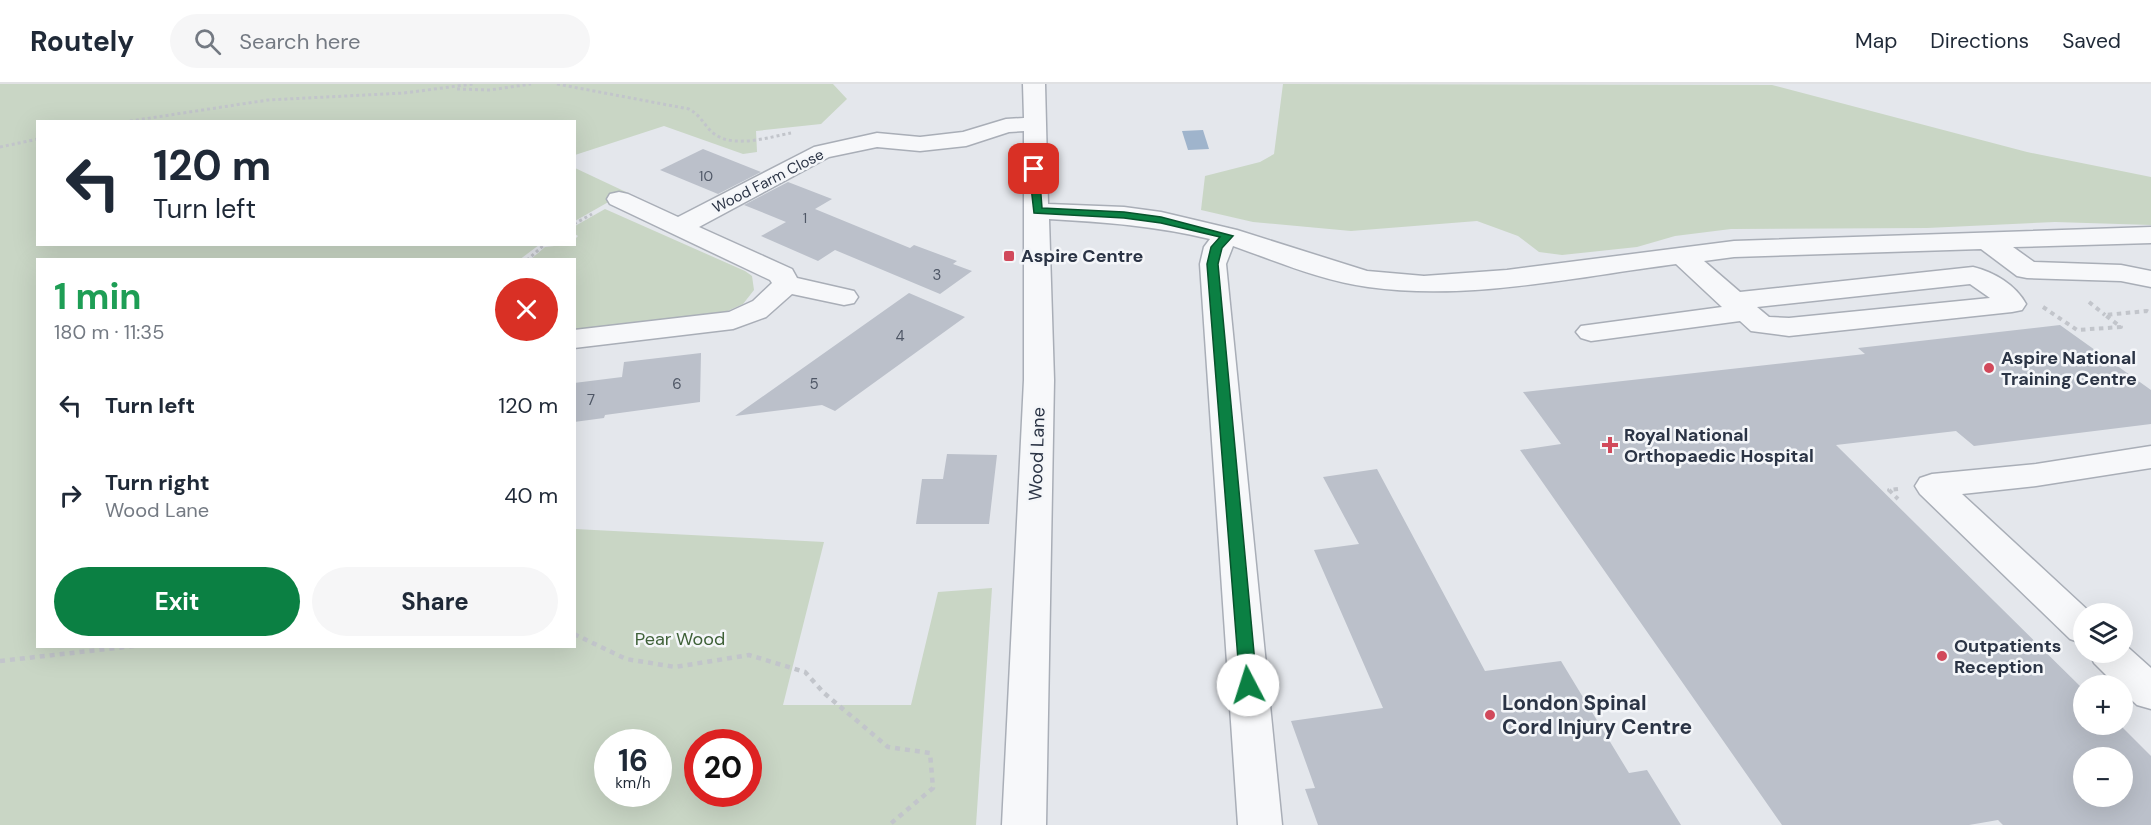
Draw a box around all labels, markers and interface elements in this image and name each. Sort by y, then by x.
search box [170,14,590,68]
text: Routely [30,23,134,60]
icon: search [191,25,224,58]
text: Search here [239,27,361,56]
text: Map [1855,27,1897,55]
text: Directions [1930,27,2029,55]
text: Saved [2062,27,2121,55]
text: 120 m [153,138,271,193]
pin [1008,143,1059,194]
icon: left [54,144,132,222]
street label: Wood Farm Close [709,144,827,218]
icon: arrive [1017,152,1050,185]
house number: 10 [699,167,713,185]
text: Turn left [153,191,256,226]
house number: 1 [803,209,807,227]
place label: Aspire Centre [1021,244,1144,268]
marker: Aspire Centre [1002,249,1016,263]
house number: 3 [933,265,941,285]
text: 1 min [54,273,142,320]
button: close [495,278,558,341]
text: 180 m · 11:35 [54,319,164,345]
house number: 4 [895,326,905,346]
place label: Aspire National Training Centre [2001,346,2137,391]
marker: Aspire National Training Centre [1982,361,1996,375]
house number: 6 [672,374,682,394]
house number: 5 [809,374,819,394]
icon: left [54,389,87,422]
house number: 7 [587,390,595,410]
text: Turn left [105,391,195,420]
text: 120 m [498,391,558,420]
street label: Wood Lane [1023,407,1051,501]
place label: Royal National Orthopaedic Hospital [1624,423,1814,468]
marker: Royal National Orthopaedic Hospital [1601,436,1619,454]
text: Turn right [105,468,210,497]
icon: right [54,479,87,512]
text: 40 m [504,481,558,510]
text: Wood Lane [105,497,209,523]
button: Exit [54,567,300,636]
button: Share [312,567,558,636]
map controls [2073,603,2133,807]
button: layers [2073,603,2133,663]
park label: Pear Wood [635,627,725,651]
place label: Outpatients Reception [1954,634,2061,679]
marker: Outpatients Reception [1935,649,1949,663]
position arrow [1216,653,1280,717]
button: + [2073,675,2133,735]
place label: London Spinal Cord Injury Centre [1502,689,1692,741]
marker: London Spinal Cord Injury Centre [1483,708,1497,722]
speed limit sign: 20 [684,729,762,807]
text: 16 [618,741,648,780]
button: − [2073,747,2133,807]
text: km/h [615,773,651,793]

